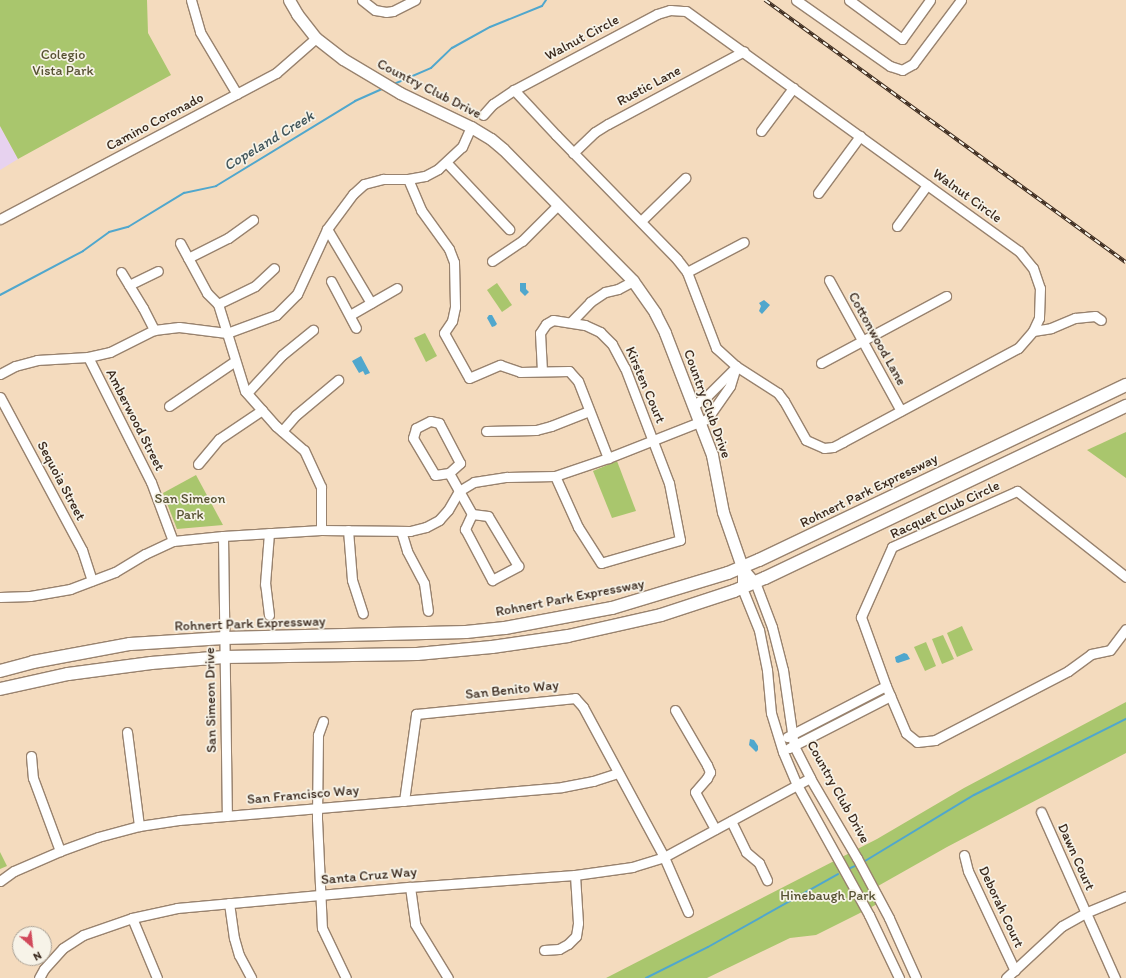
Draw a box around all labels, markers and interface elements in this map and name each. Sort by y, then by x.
street label: Walnut Circle [542,11,622,65]
park label: Colegio Vista Park [33,47,93,80]
street label: Country Club Drive [374,55,484,123]
street label: Rustic Lane [614,62,684,110]
street label: Camino Coronado [103,89,207,155]
water label: Copeland Creek [221,107,317,175]
street label: Walnut Circle [929,165,1005,227]
street label: Cottonwood Lane [844,289,910,389]
street label: Kirsten Court [621,344,669,426]
street label: Country Club Drive [679,347,735,461]
street label: Amberwood Street [102,366,168,474]
street label: Sequoia Street [33,439,89,523]
street label: Rohnert Park Expressway [798,450,940,532]
street label: Racquet Club Circle [888,477,1002,543]
park label: San Simeon Park [155,491,225,524]
street label: Rohnert Park Expressway [494,575,646,621]
street label: Rohnert Park Expressway [174,613,326,635]
street label: San Simeon Drive [202,647,220,753]
street label: San Benito Way [464,677,560,703]
street label: Country Club Drive [803,738,873,846]
street label: San Francisco Way [247,782,359,808]
street label: Dawn Court [1054,821,1098,893]
street label: Santa Cruz Way [321,863,417,889]
street label: Deborah Court [975,864,1027,950]
park label: Hinebaugh Park [780,888,876,904]
north arrow [12,926,52,966]
text: N [31,949,44,964]

